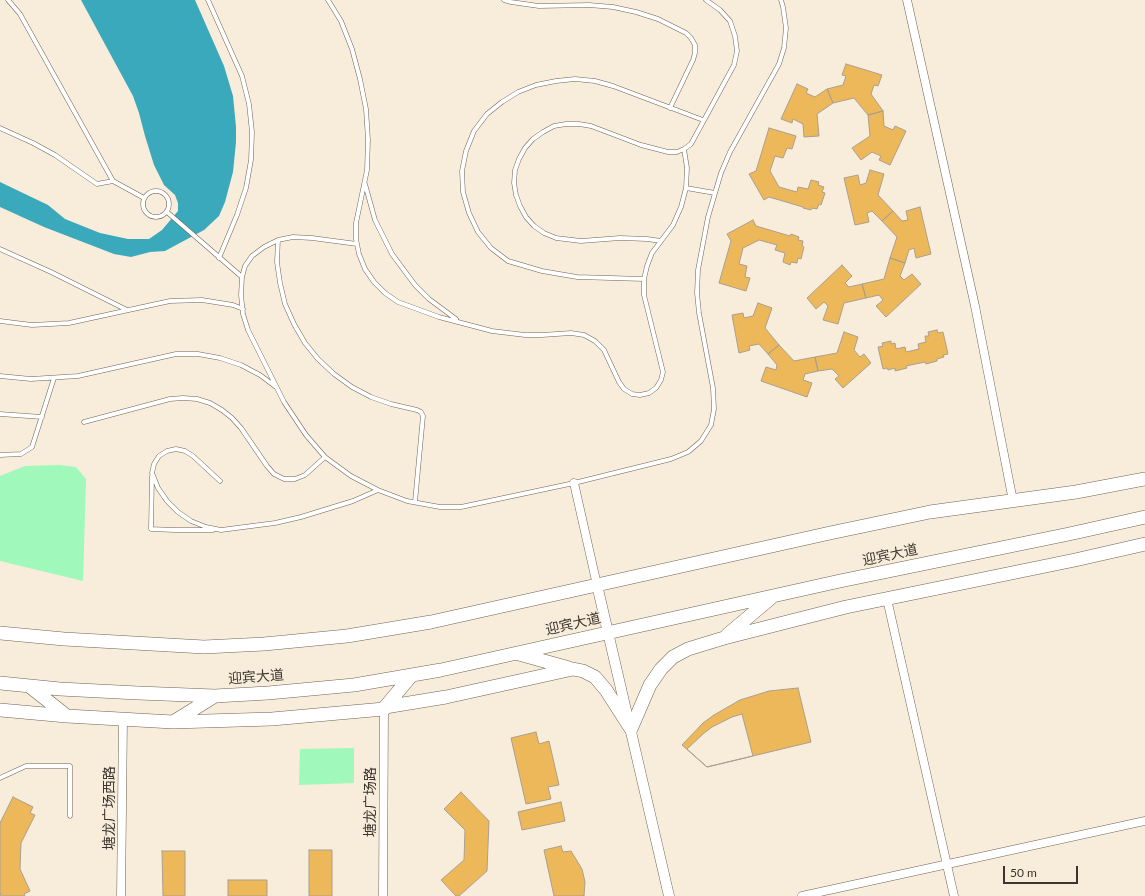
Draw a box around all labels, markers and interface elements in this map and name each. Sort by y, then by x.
street label: 迎宾大道 [861,541,919,569]
street label: 迎宾大道 [544,610,602,638]
street label: 迎宾大道 [227,667,285,687]
street label: 塘龙广场西路 [101,766,117,850]
street label: 塘龙广场路 [362,767,378,837]
scale bar [1005,858,1080,884]
text: 50 m [1010,865,1037,880]

